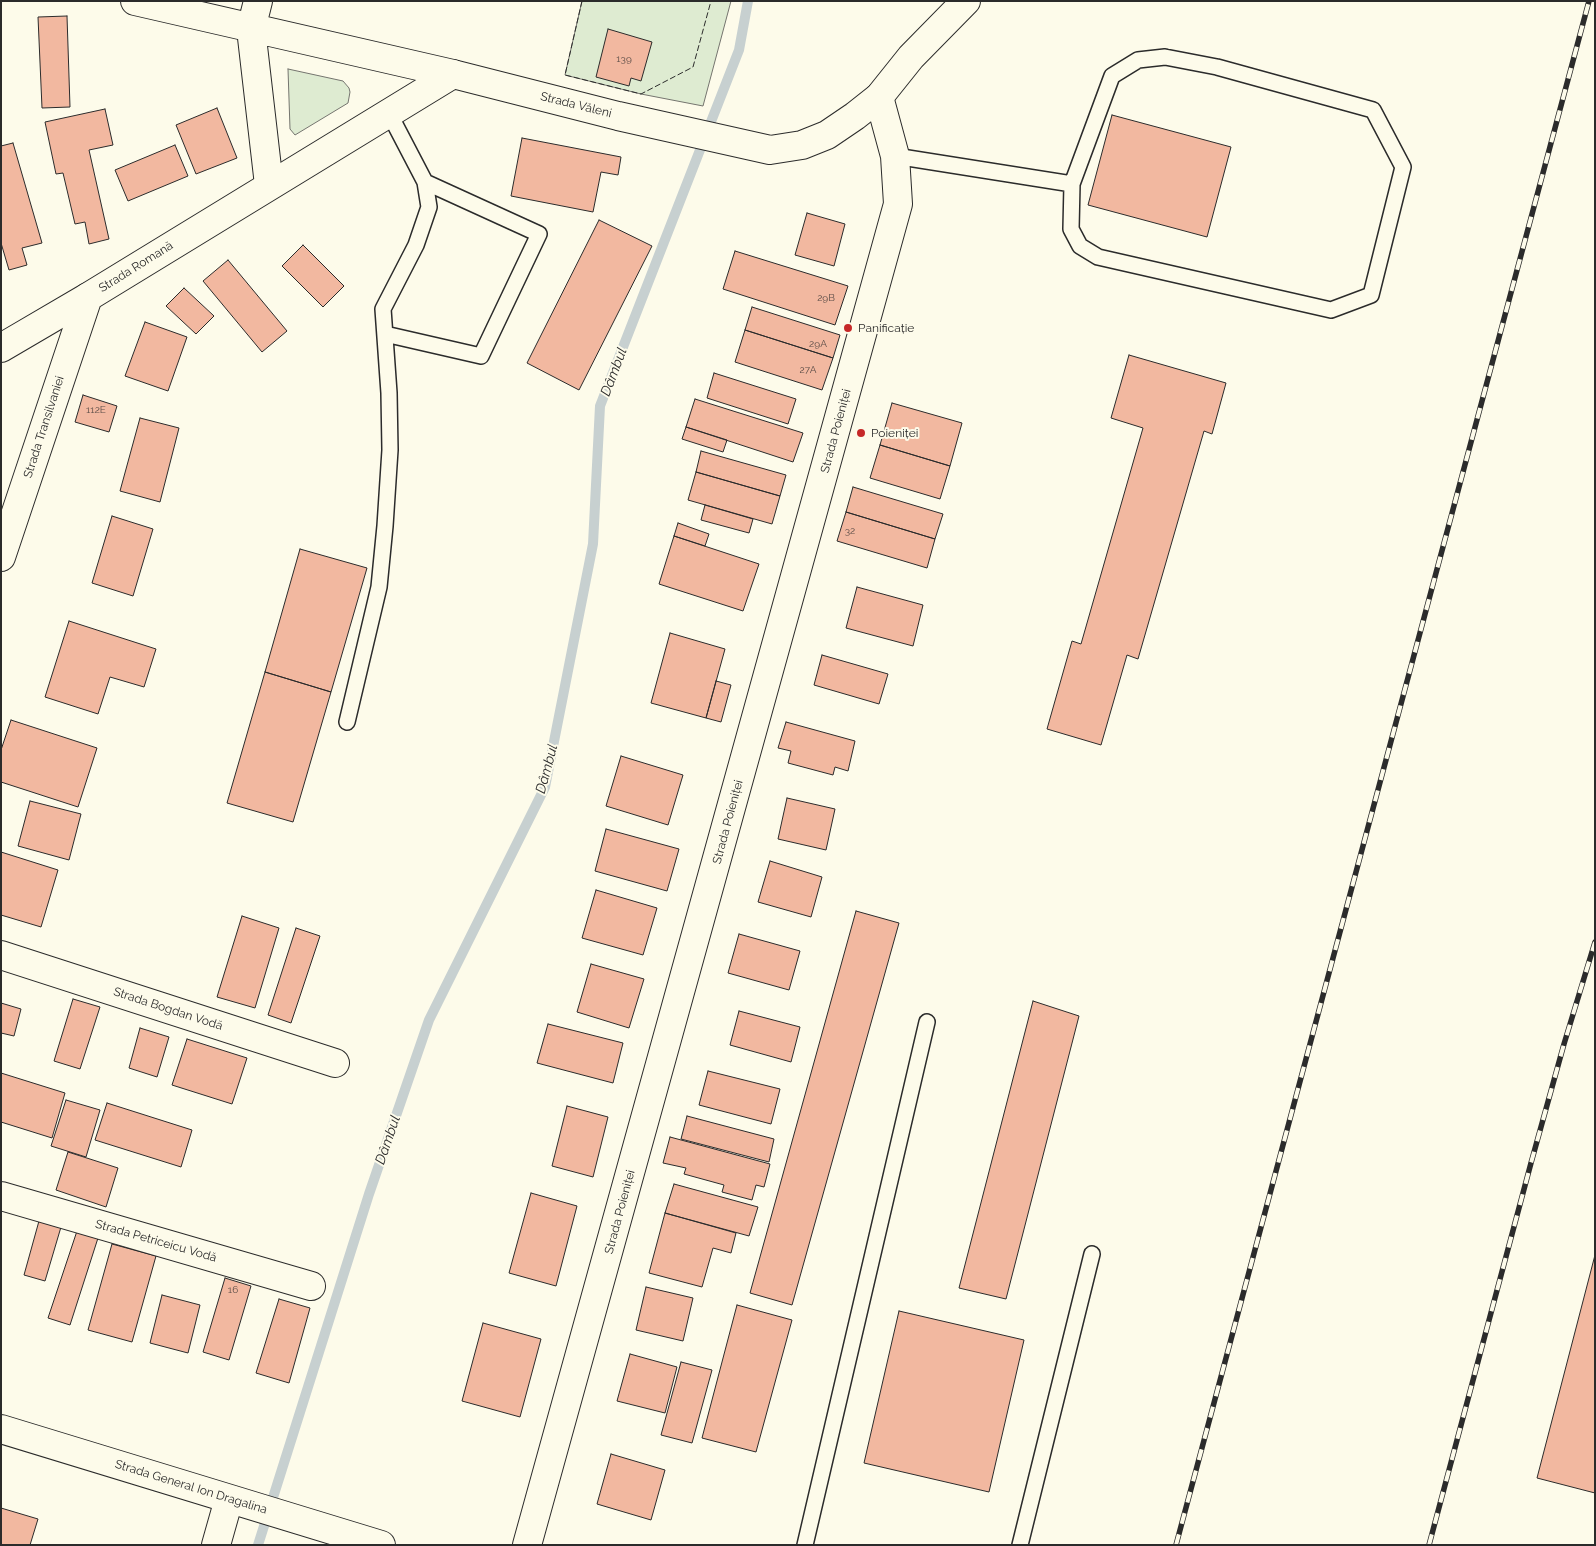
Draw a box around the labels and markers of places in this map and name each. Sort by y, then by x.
place label: Panificație [858,321,914,335]
marker: Panificație [842,322,854,334]
place label: Poieniței [871,426,918,440]
marker: Poieniței [855,427,867,439]

